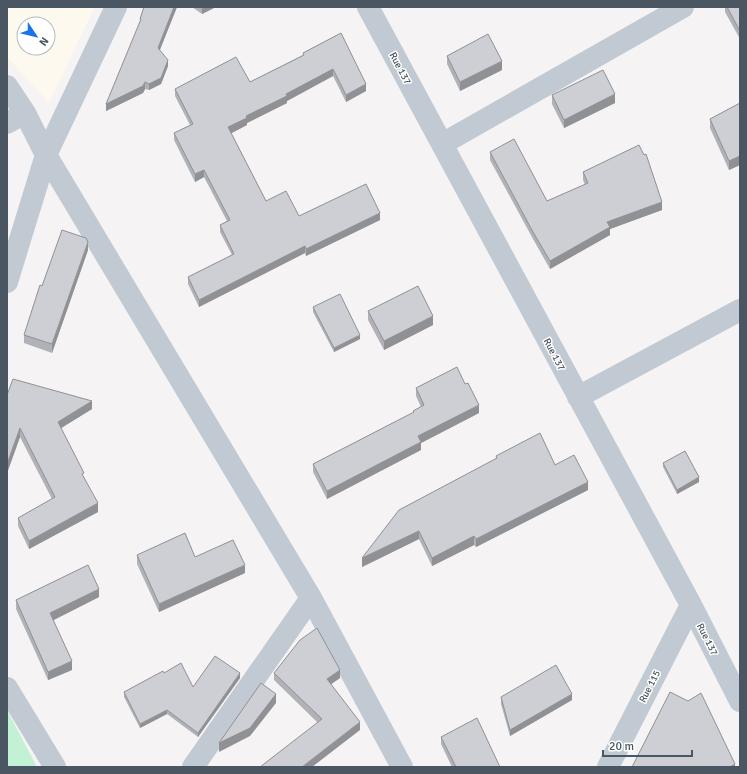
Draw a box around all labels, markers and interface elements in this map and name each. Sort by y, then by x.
north arrow [16,16,56,56]
text: N [36,35,51,48]
street label: Rue 137 [387,50,414,87]
street label: Rue 137 [541,336,568,373]
street label: Rue 137 [694,621,720,658]
street label: Rue 115 [637,668,663,705]
scale bar [603,732,692,758]
text: 20 m [609,739,634,754]

